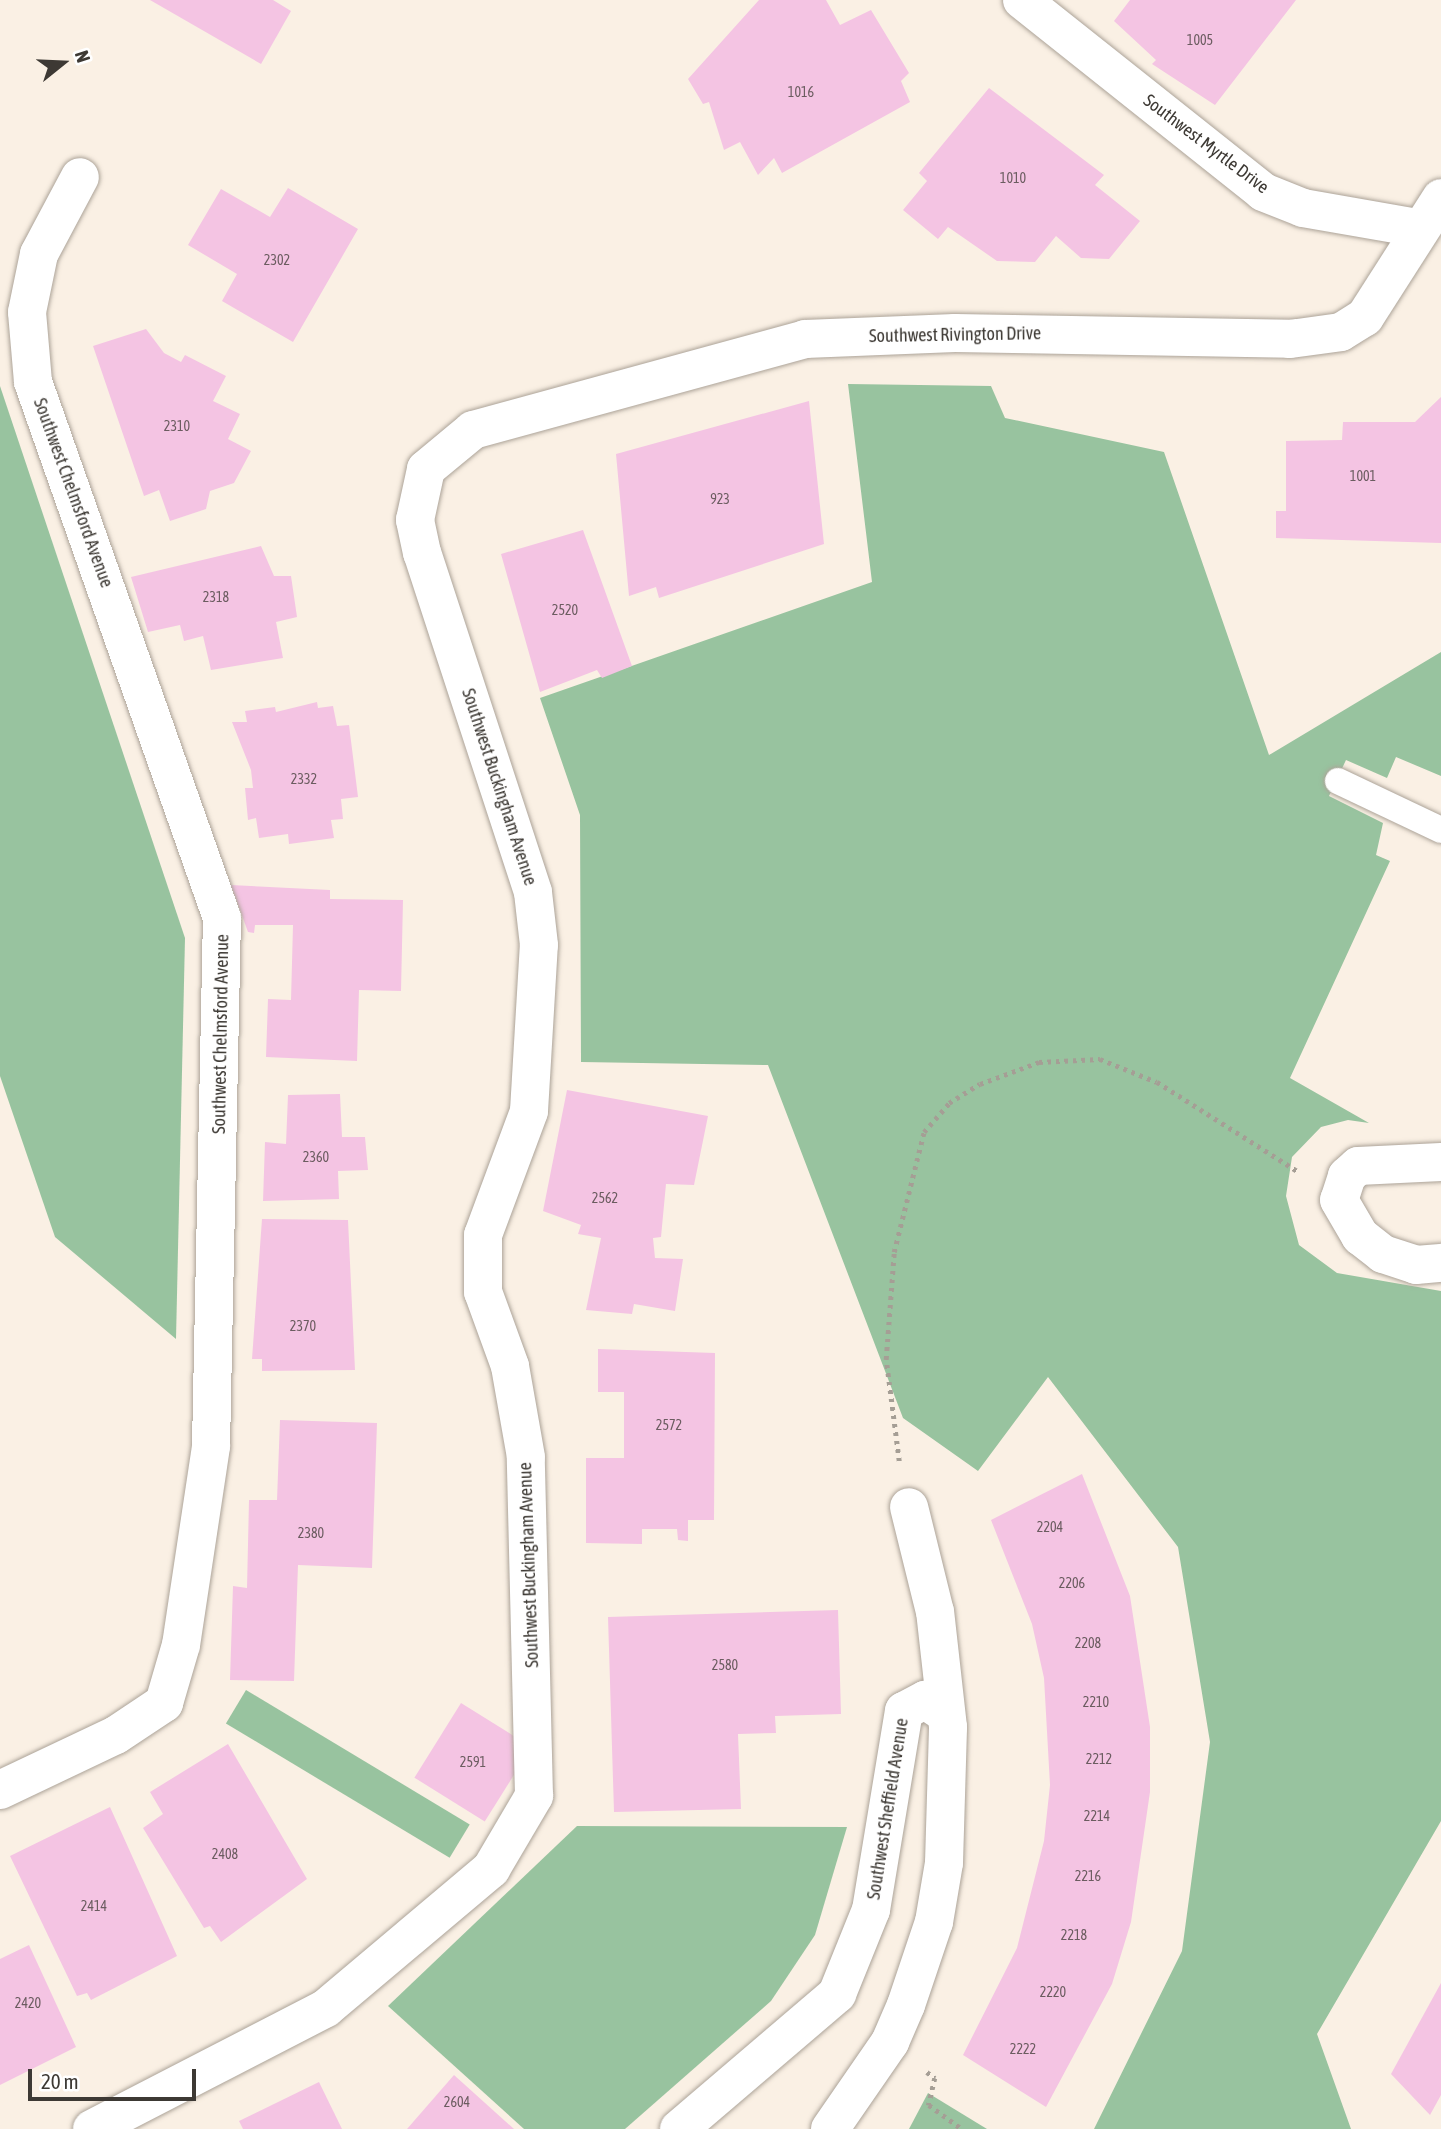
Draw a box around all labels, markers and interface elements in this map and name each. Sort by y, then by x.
north arrow [28,28,98,98]
house number: 1005 [1187,32,1213,48]
text: N [71,48,95,65]
house number: 1016 [788,84,814,100]
street label: Southwest Myrtle Drive [1139,90,1273,198]
house number: 1010 [1000,170,1026,186]
house number: 2302 [264,252,290,268]
street label: Southwest Rivington Drive [869,323,1041,347]
street label: Southwest Chelmsford Avenue [29,395,117,591]
house number: 2310 [164,418,190,434]
house number: 1001 [1350,468,1376,484]
house number: 923 [710,491,730,507]
house number: 2318 [203,589,229,605]
house number: 2520 [552,602,578,618]
street label: Southwest Buckingham Avenue [457,686,541,888]
house number: 2332 [291,771,317,787]
street label: Southwest Chelmsford Avenue [208,934,234,1134]
house number: 2360 [303,1149,329,1165]
house number: 2562 [592,1190,618,1206]
house number: 2370 [290,1318,316,1334]
house number: 2572 [656,1417,682,1433]
street label: Southwest Buckingham Avenue [515,1462,543,1668]
house number: 2204 [1037,1519,1063,1535]
house number: 2380 [298,1525,324,1541]
house number: 2206 [1059,1575,1085,1591]
house number: 2208 [1075,1635,1101,1651]
house number: 2580 [712,1657,738,1673]
house number: 2210 [1083,1694,1109,1710]
street label: Southwest Sheffield Avenue [863,1717,913,1901]
house number: 2212 [1086,1751,1112,1767]
house number: 2591 [460,1754,486,1770]
house number: 2214 [1084,1808,1110,1824]
house number: 2408 [212,1846,238,1862]
house number: 2216 [1075,1868,1101,1884]
house number: 2414 [81,1898,107,1914]
house number: 2218 [1061,1927,1087,1943]
house number: 2220 [1040,1984,1066,2000]
house number: 2420 [15,1995,41,2011]
house number: 2222 [1010,2041,1036,2057]
scale bar [32,2056,200,2100]
text: 20 m [41,2069,79,2093]
house number: 2604 [444,2094,470,2110]

